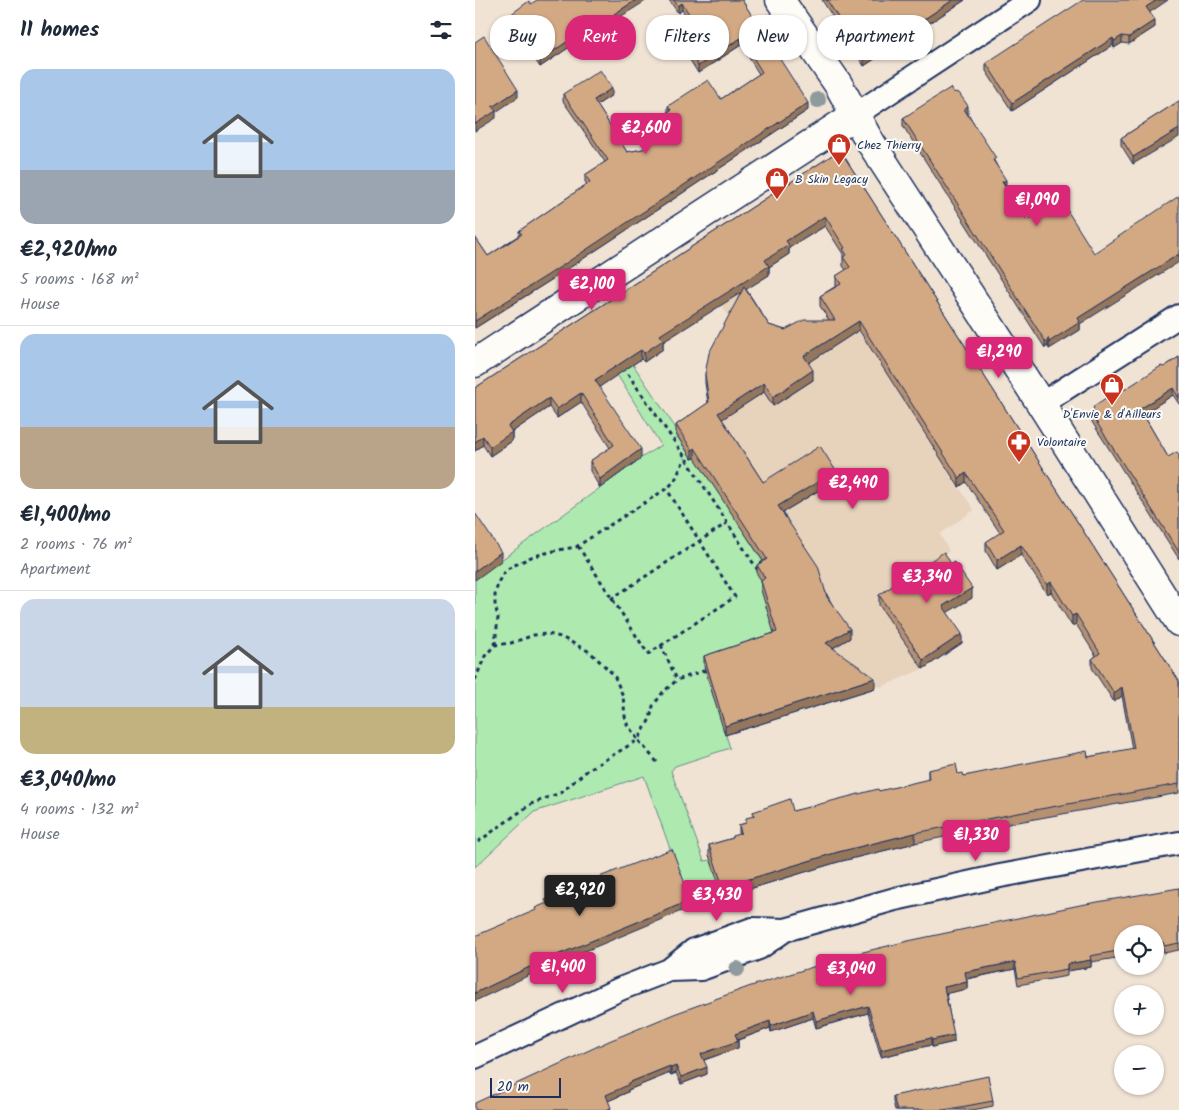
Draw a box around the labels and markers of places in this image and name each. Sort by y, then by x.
pin: €2,600 [605,112,687,155]
shop icon: Chez Thierry [826,132,852,166]
place label: Chez Thierry [857,136,921,155]
shop icon: B Skin Legacy [764,166,790,200]
place label: B Skin Legacy [795,170,868,189]
pin: €1,090 [996,184,1078,227]
pin: €2,100 [551,268,633,311]
pin: €1,290 [958,336,1040,379]
shop icon: D'Envie & d'Ailleurs [1099,372,1125,406]
place label: D'Envie & d'Ailleurs [1063,405,1161,424]
pharmacy icon: Volontaire [1006,429,1032,463]
place label: Volontaire [1037,433,1087,452]
pin: €2,490 [812,468,894,510]
pin: €3,340 [886,562,968,604]
pin: €1,330 [935,820,1017,862]
pin: €2,920 [539,874,621,917]
pin: €3,430 [676,880,758,922]
pin: €1,400 [522,952,604,994]
pin: €3,040 [810,954,892,996]

